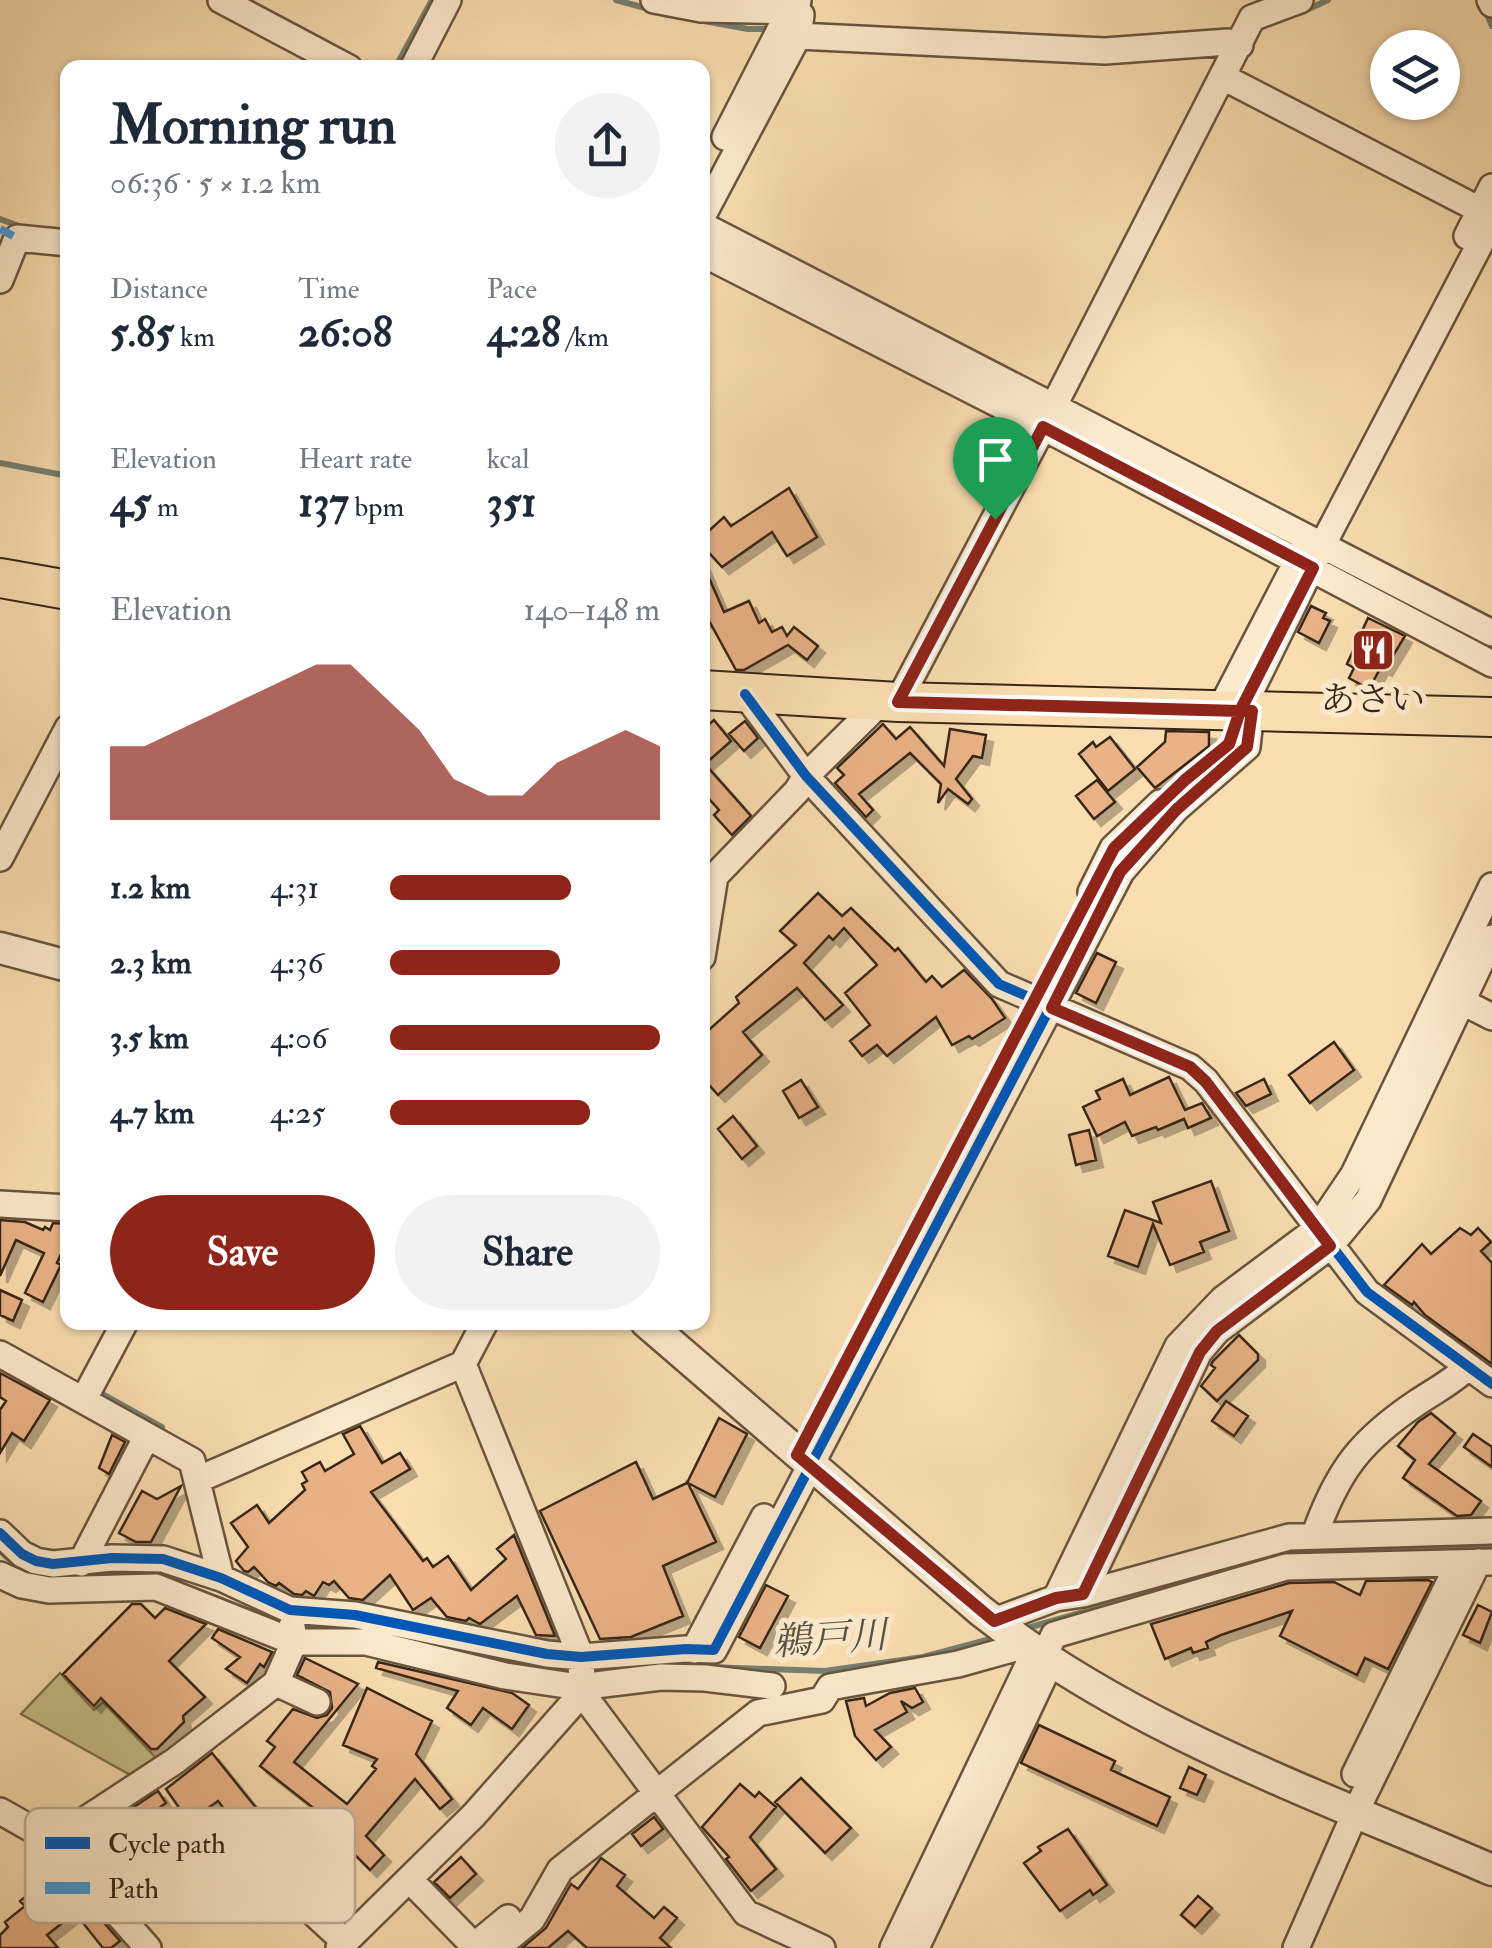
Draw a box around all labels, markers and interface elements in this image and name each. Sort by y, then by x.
map controls [1370,30,1460,120]
button: layers [1370,30,1460,120]
text: Morning run [110,91,396,160]
button: share [555,93,660,198]
text: 06:36 · 5 × 1.2 km [110,163,321,203]
text: Distance [110,272,208,307]
text: Time [298,272,360,307]
text: Pace [487,272,537,307]
text: 5.85 [110,307,174,359]
text: 26:08 [298,307,392,359]
text: 4:28 [487,307,561,359]
text: km [174,320,215,355]
text: /km [561,320,609,355]
pin [953,417,1038,520]
icon: arrive [968,432,1023,487]
text: Elevation [110,442,217,477]
text: Heart rate [298,442,412,477]
text: kcal [487,442,530,477]
text: 45 [110,477,151,529]
text: 137 [298,477,349,529]
text: 351 [487,477,536,529]
text: m [151,490,179,525]
text: bpm [349,490,404,525]
text: Elevation [110,590,232,630]
text: 140–148 m [523,590,660,630]
restaurant icon: あさい [1350,627,1396,673]
place label: あさい [1320,678,1426,722]
text: 1.2 km [110,868,191,908]
text: 4:31 [270,868,319,908]
text: 2.3 km [110,943,192,983]
text: 4:36 [270,943,324,983]
text: 3.5 km [110,1018,189,1058]
text: 4:06 [270,1018,328,1058]
text: 4.7 km [110,1093,194,1133]
text: 4:25 [270,1093,325,1133]
button: Save [110,1195,375,1310]
button: Share [395,1195,660,1310]
water label: 鵜戸川 [772,1611,893,1667]
legend [25,1808,355,1923]
text: Cycle path [108,1827,226,1862]
text: Path [108,1872,159,1907]

